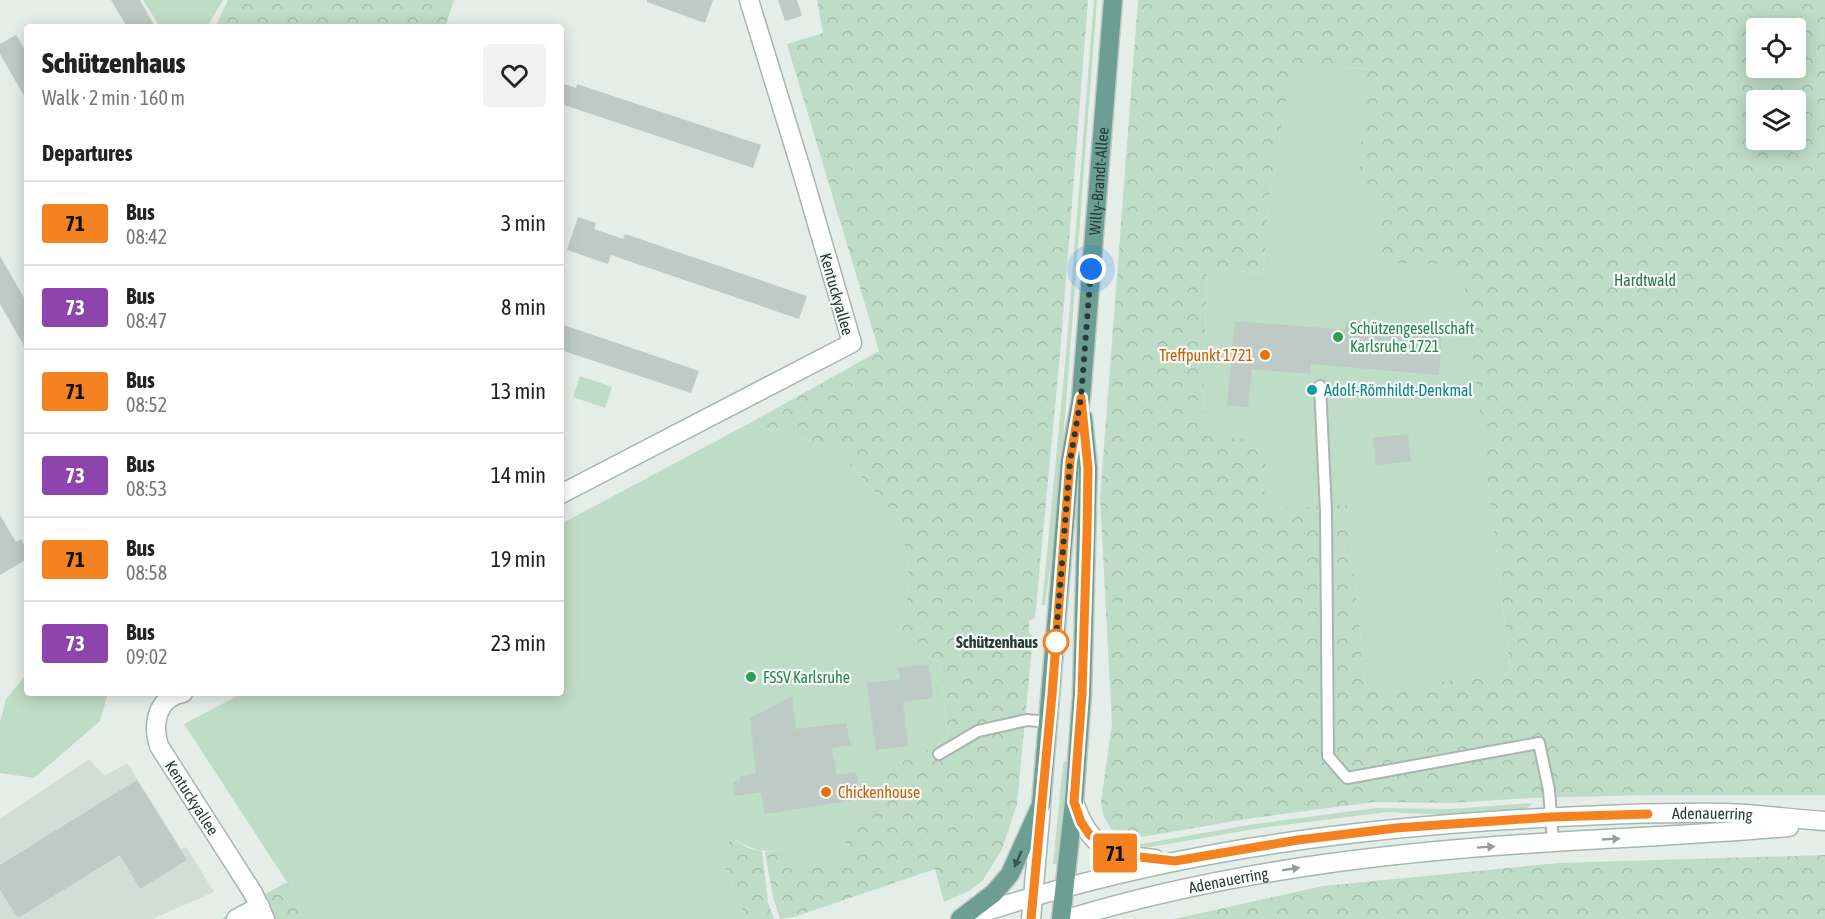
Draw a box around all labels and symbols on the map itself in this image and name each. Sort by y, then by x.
street label: Willy-Brandt-Allee [1085,126,1112,236]
street label: Kentuckyallee [816,251,857,337]
your location [1076,254,1106,284]
park label: Hardtwald [1614,271,1676,289]
place label: Schützengesellschaft Karlsruhe 1721 [1350,319,1475,355]
marker: Schützengesellschaft Karlsruhe 1721 [1331,330,1345,344]
place label: Treffpunkt 1721 [1159,346,1253,365]
marker: Treffpunkt 1721 [1258,348,1272,362]
place label: Adolf-Römhildt-Denkmal [1324,381,1473,399]
marker: Adolf-Römhildt-Denkmal [1305,383,1319,397]
marker: Schützenhaus [1043,629,1069,655]
place label: Schützenhaus [956,633,1038,651]
place label: FSSV Karlsruhe [763,668,850,686]
marker: FSSV Karlsruhe [744,670,758,684]
street label: Kentuckyallee [162,757,222,838]
place label: Chickenhouse [838,783,920,801]
marker: Chickenhouse [819,785,833,799]
street label: Adenauerring [1672,804,1753,825]
line badge: 71 [1088,834,1142,872]
one-way arrow [1602,834,1621,843]
one-way arrow [1476,843,1495,852]
one-way arrow [1013,850,1023,868]
street label: Adenauerring [1187,864,1270,897]
one-way arrow [1282,864,1301,873]

